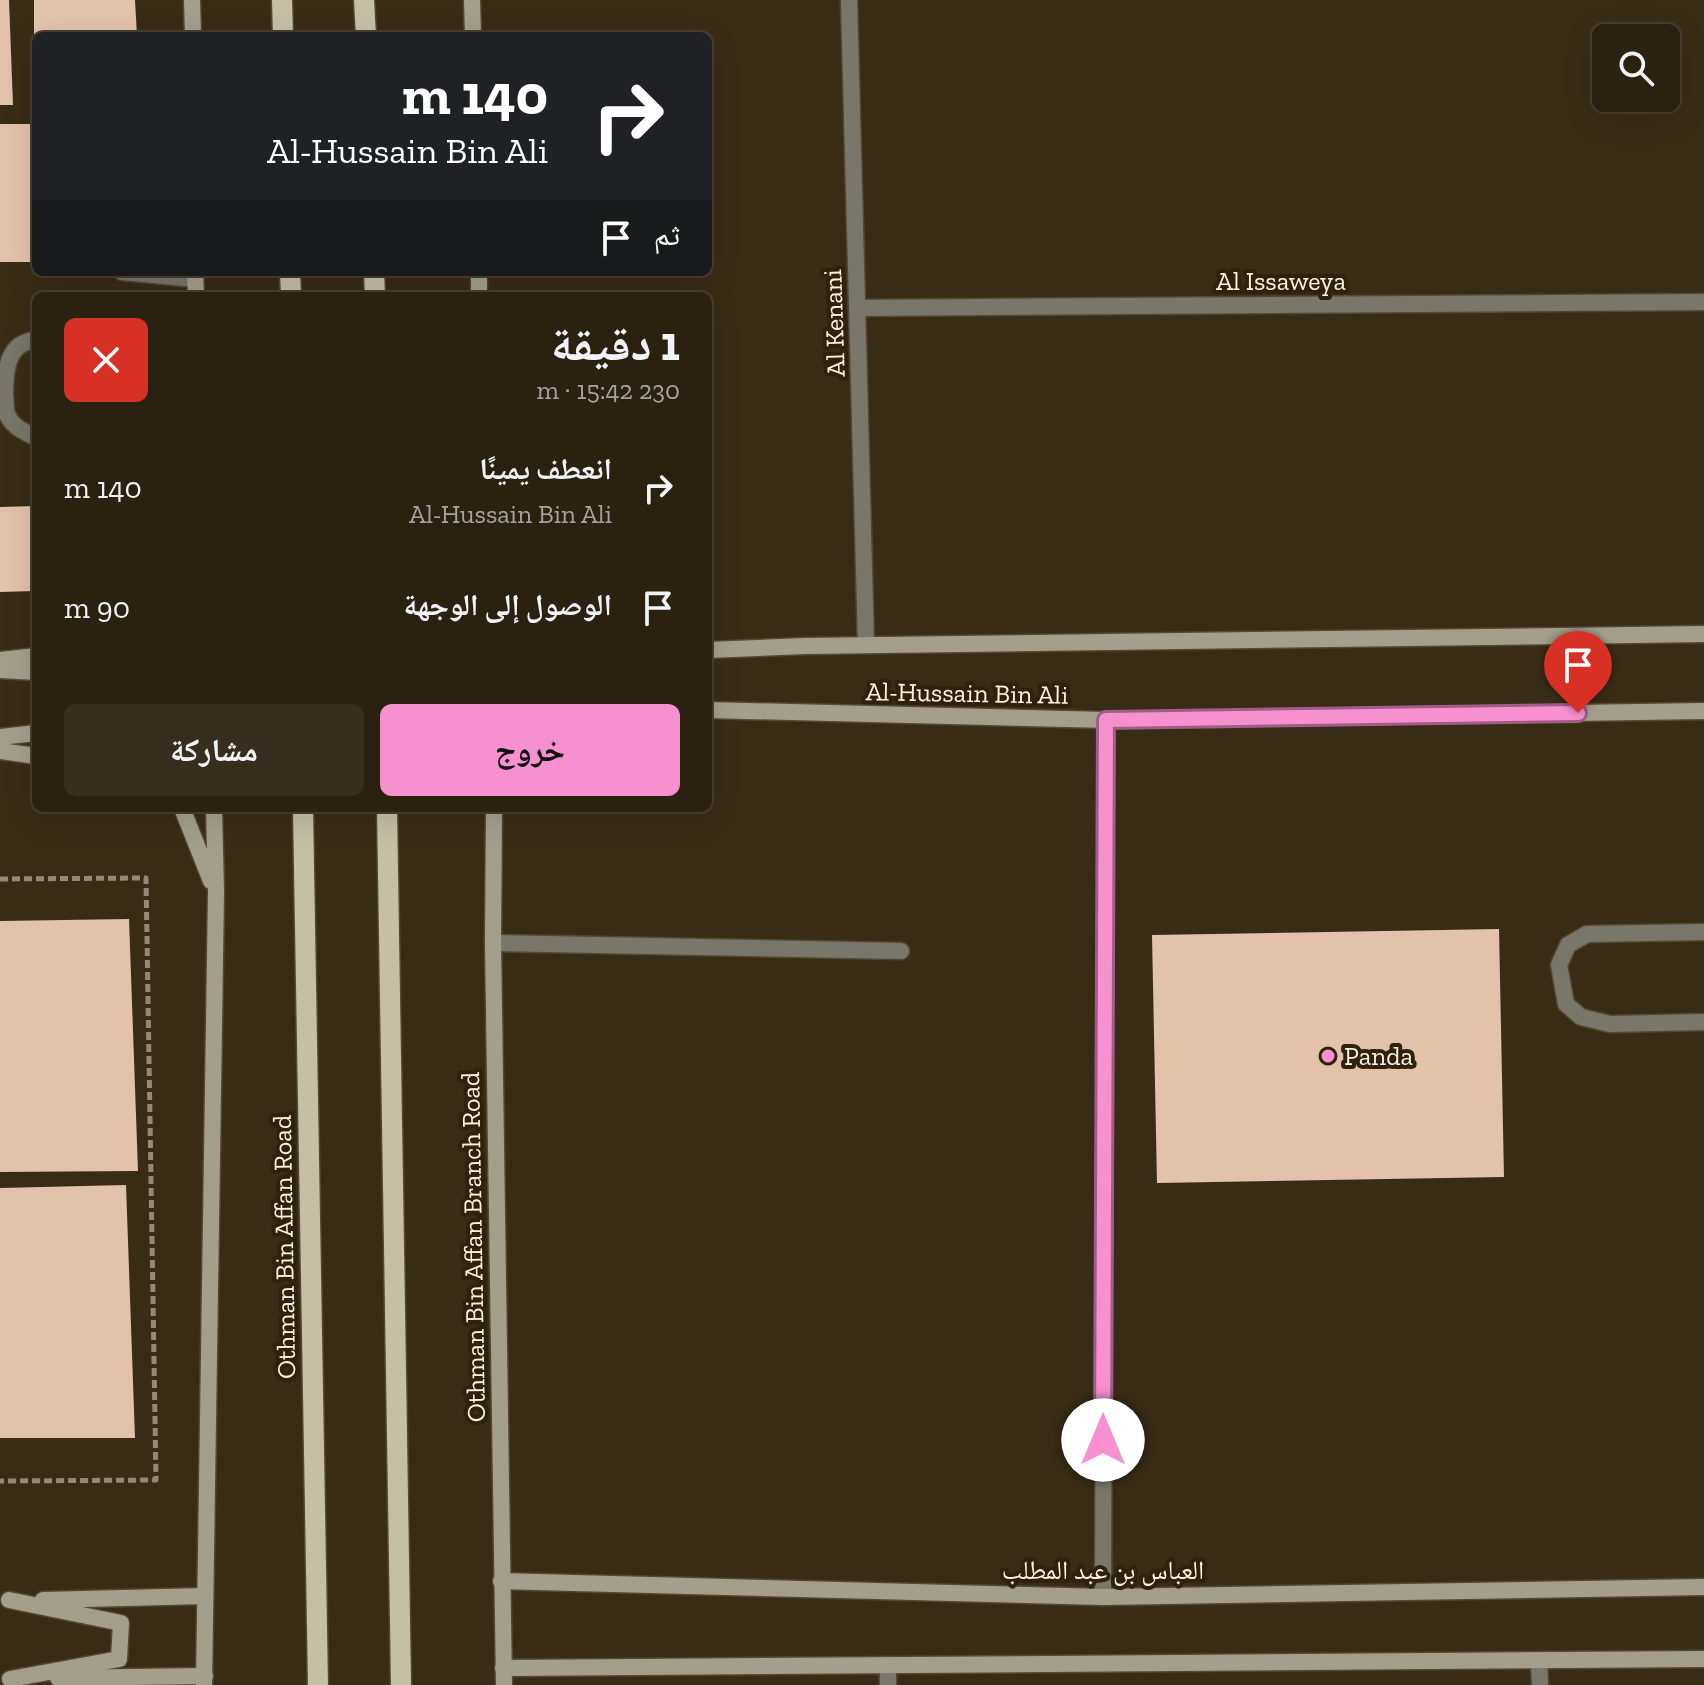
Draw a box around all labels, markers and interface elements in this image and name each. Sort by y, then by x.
map controls [1592,24,1680,112]
button: search [1592,24,1680,112]
text: 140 m [402,61,548,128]
icon: right [576,64,680,168]
text: Al-Hussain Bin Ali [267,129,548,172]
icon: arrive [594,216,638,260]
text: ثم [654,217,680,253]
street label: Al Issaweya [1216,265,1346,297]
street label: Al Kenani [816,269,852,377]
text: 1 دقيقة [551,315,680,372]
button: close [64,318,148,402]
text: 230 m · 15:42 [537,374,680,406]
text: انعطف يمينًا [479,451,612,487]
icon: right [636,466,680,510]
text: 140 m [64,470,142,506]
text: Al-Hussain Bin Ali [409,498,612,530]
icon: arrive [636,586,680,630]
text: الوصول إلى الوجهة [404,587,612,623]
text: 90 m [64,590,130,626]
pin [1544,631,1612,713]
icon: arrive [1556,643,1600,687]
street label: Al-Hussain Bin Ali [865,675,1069,711]
button: مشاركة [64,704,364,796]
button: خروج [380,704,680,796]
place label: Panda [1344,1040,1413,1072]
marker: Panda [1319,1047,1337,1065]
street label: Othman Bin Affan Branch Road [454,1072,492,1422]
street label: Othman Bin Affan Road [266,1115,302,1379]
position arrow [1061,1398,1145,1482]
street label: العباس بن عبد المطلب [1002,1554,1204,1586]

